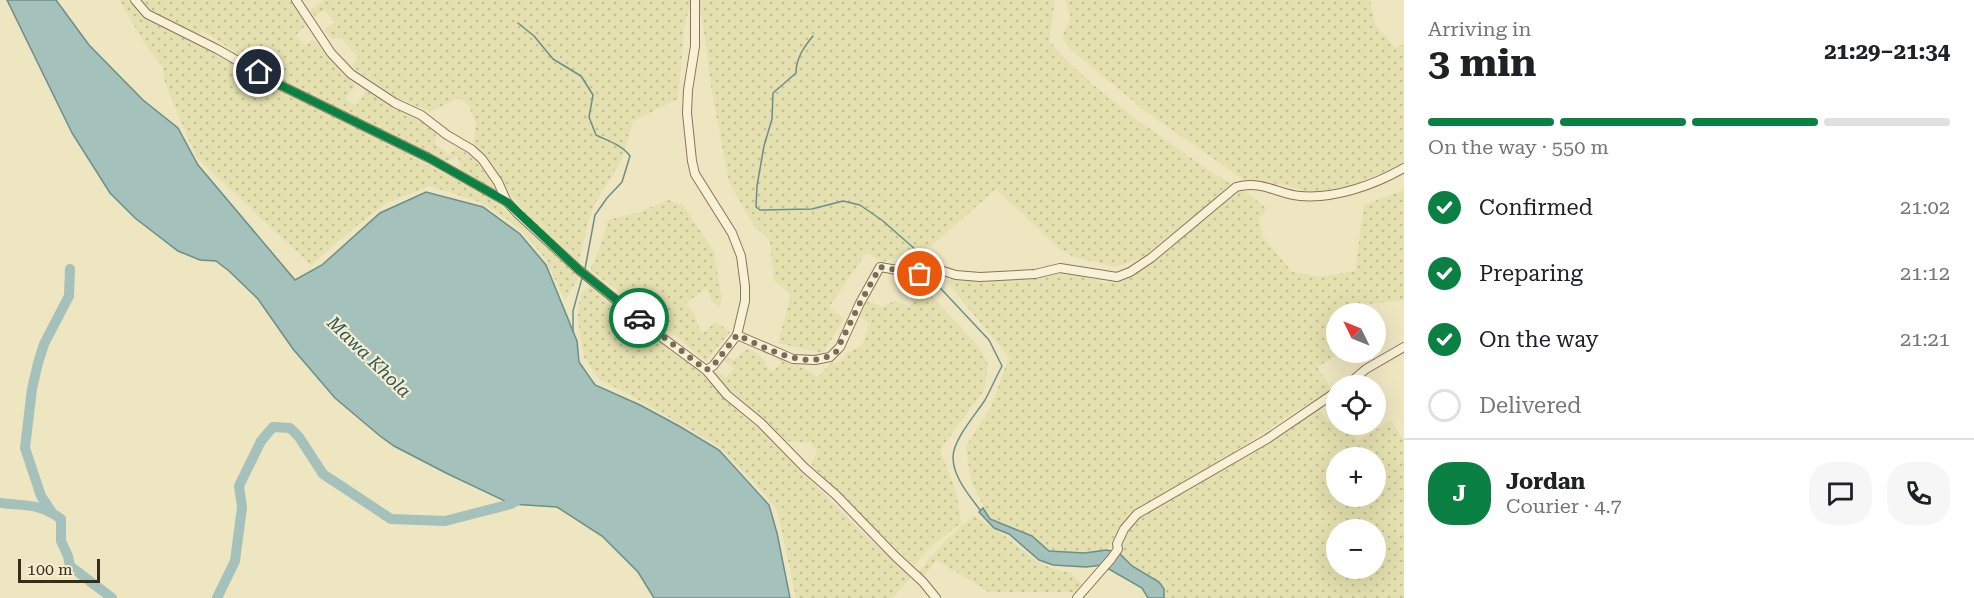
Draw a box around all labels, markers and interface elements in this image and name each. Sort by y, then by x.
text: Arriving in [1428,17,1531,41]
text: 21:29–21:34 [1824,39,1950,64]
text: 3 min [1428,40,1536,86]
pin [233,46,284,97]
icon: home [242,55,275,88]
text: On the way · 550 m [1428,135,1609,159]
icon: check [1428,191,1461,224]
text: Confirmed [1479,195,1593,220]
text: 21:02 [1900,195,1950,219]
pin [894,248,945,299]
icon: bag [903,257,936,290]
icon: check [1428,257,1461,290]
text: Preparing [1479,261,1583,286]
text: 21:12 [1900,261,1950,285]
courier [609,288,669,348]
icon: car [623,302,656,335]
north arrow [1326,303,1386,363]
map controls [1326,303,1386,579]
water label: Mawa Khola [323,311,415,402]
icon: check [1428,323,1461,356]
text: On the way [1479,327,1599,352]
text: 21:21 [1900,327,1950,351]
button: locate [1326,375,1386,435]
text: Delivered [1479,393,1581,418]
button: + [1326,447,1386,507]
button: chat [1809,462,1872,525]
button: phone [1887,462,1950,525]
text: Jordan [1506,469,1585,494]
text: J [1453,481,1466,506]
text: Courier · 4.7 [1506,494,1622,518]
button: − [1326,519,1386,579]
scale bar [18,556,100,584]
text: 100 m [27,560,73,579]

